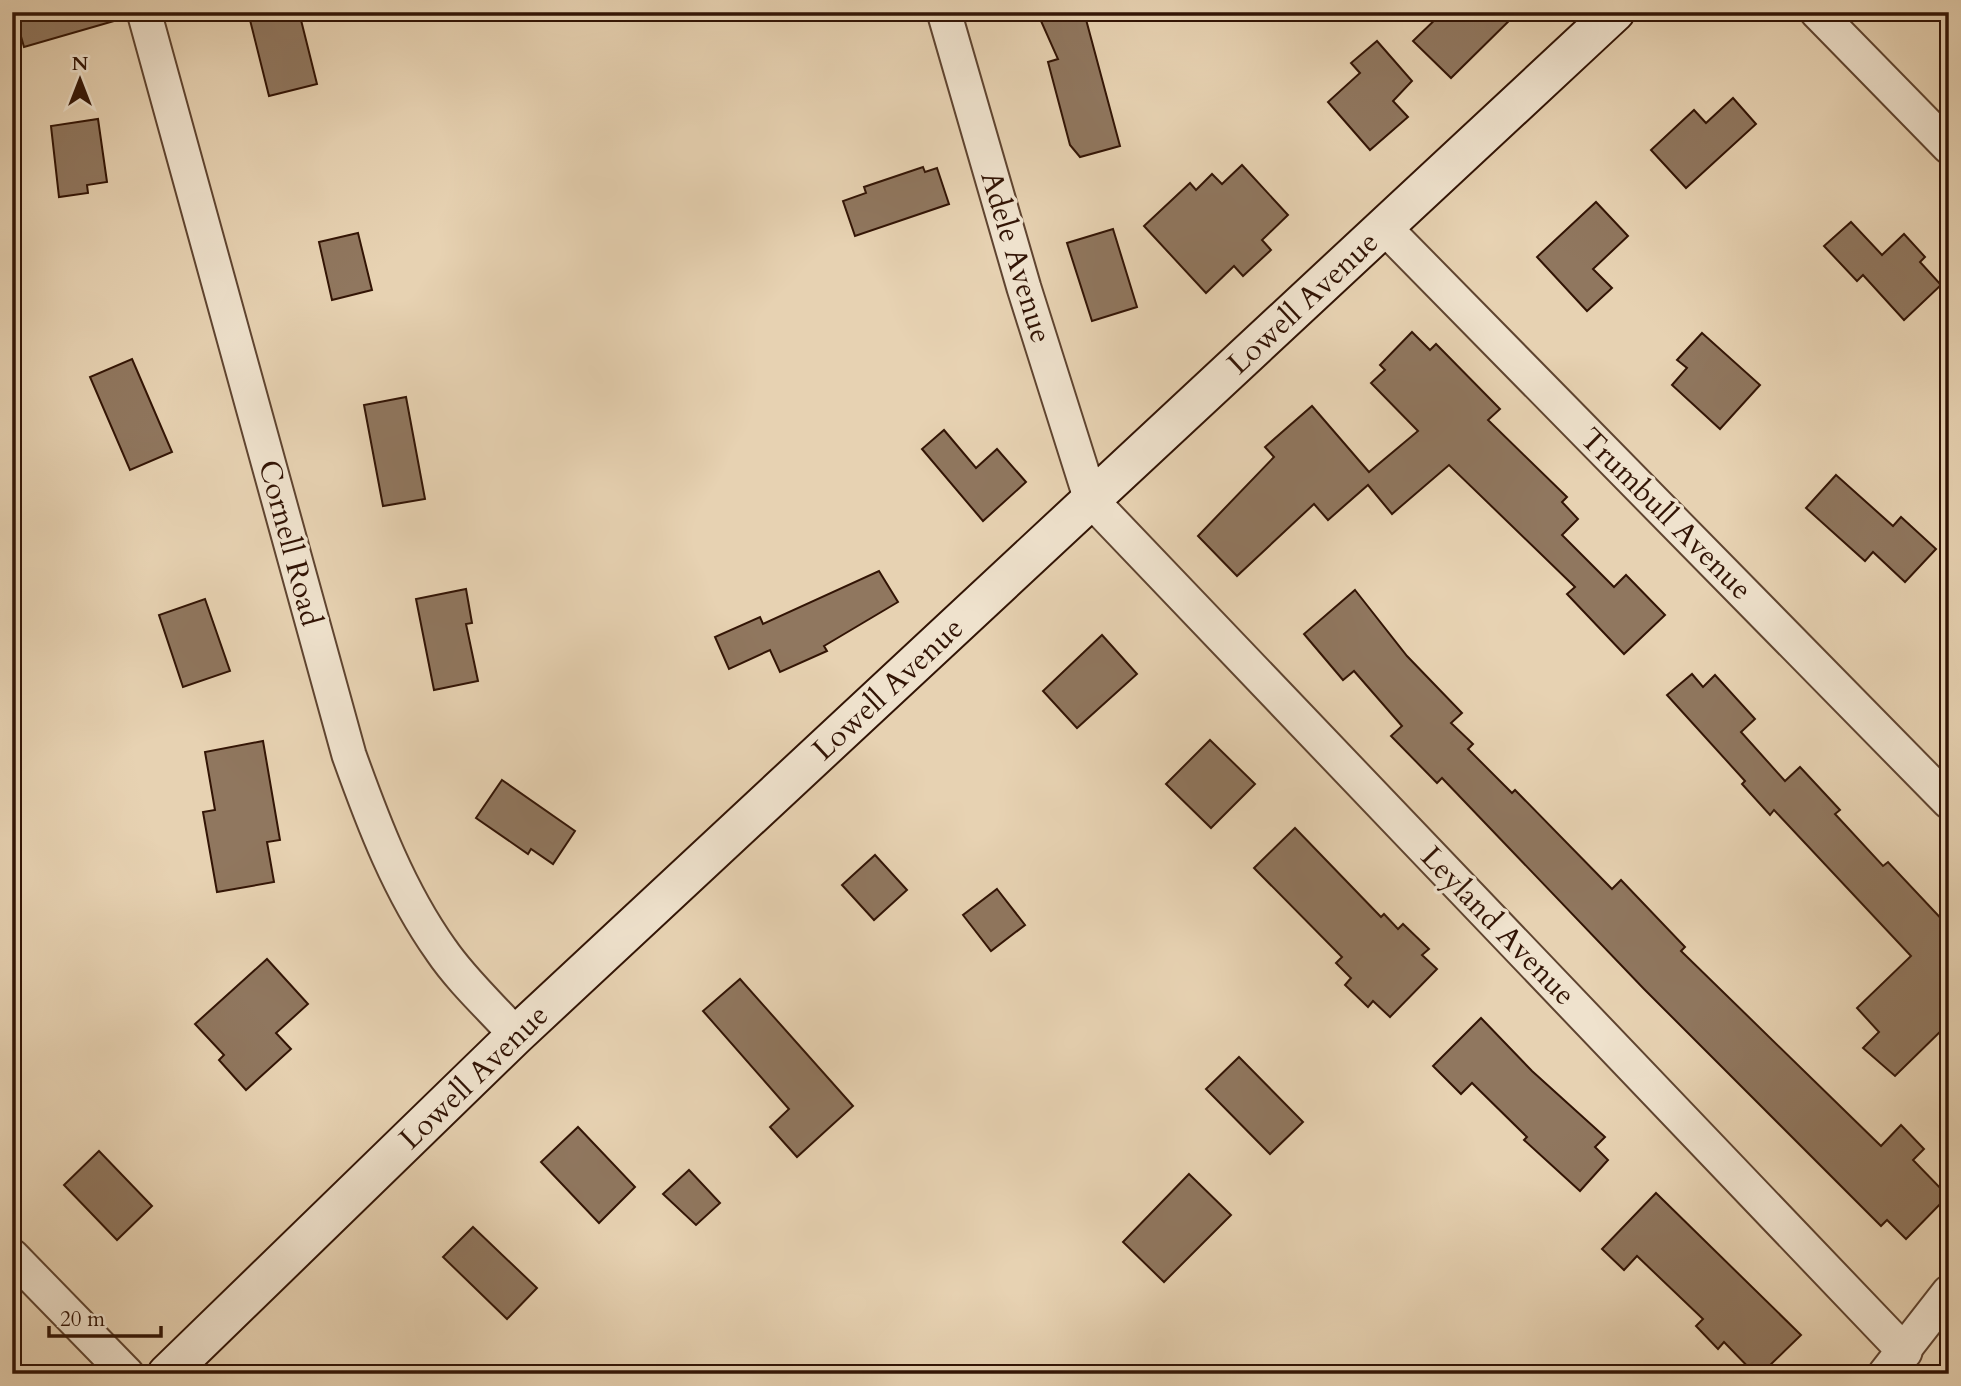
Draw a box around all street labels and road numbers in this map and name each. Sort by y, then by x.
street label: Adele Avenue [970,166,1062,348]
street label: Lowell Avenue [1219,222,1387,384]
street label: Trumbull Avenue [1571,419,1761,609]
street label: Cornell Road [248,456,332,630]
street label: Lowell Avenue [804,608,972,770]
street label: Leyland Avenue [1412,837,1584,1015]
street label: Lowell Avenue [390,995,558,1159]

